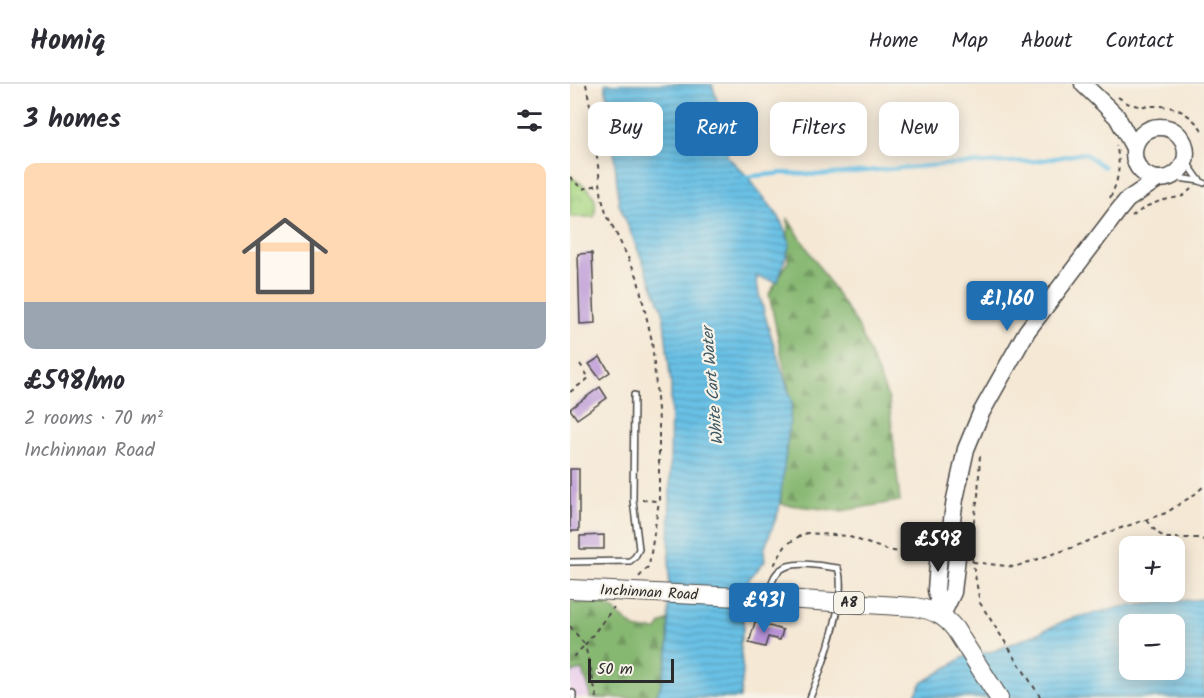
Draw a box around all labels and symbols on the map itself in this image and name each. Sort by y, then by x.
pin: £1,160 [958,281,1056,332]
water label: White Cart Water [695,322,731,446]
pin: £598 [902,522,974,573]
street label: Inchinnan Road [599,578,699,608]
pin: £931 [728,583,800,634]
road number: A8 [834,592,864,614]
scale bar [588,656,674,684]

